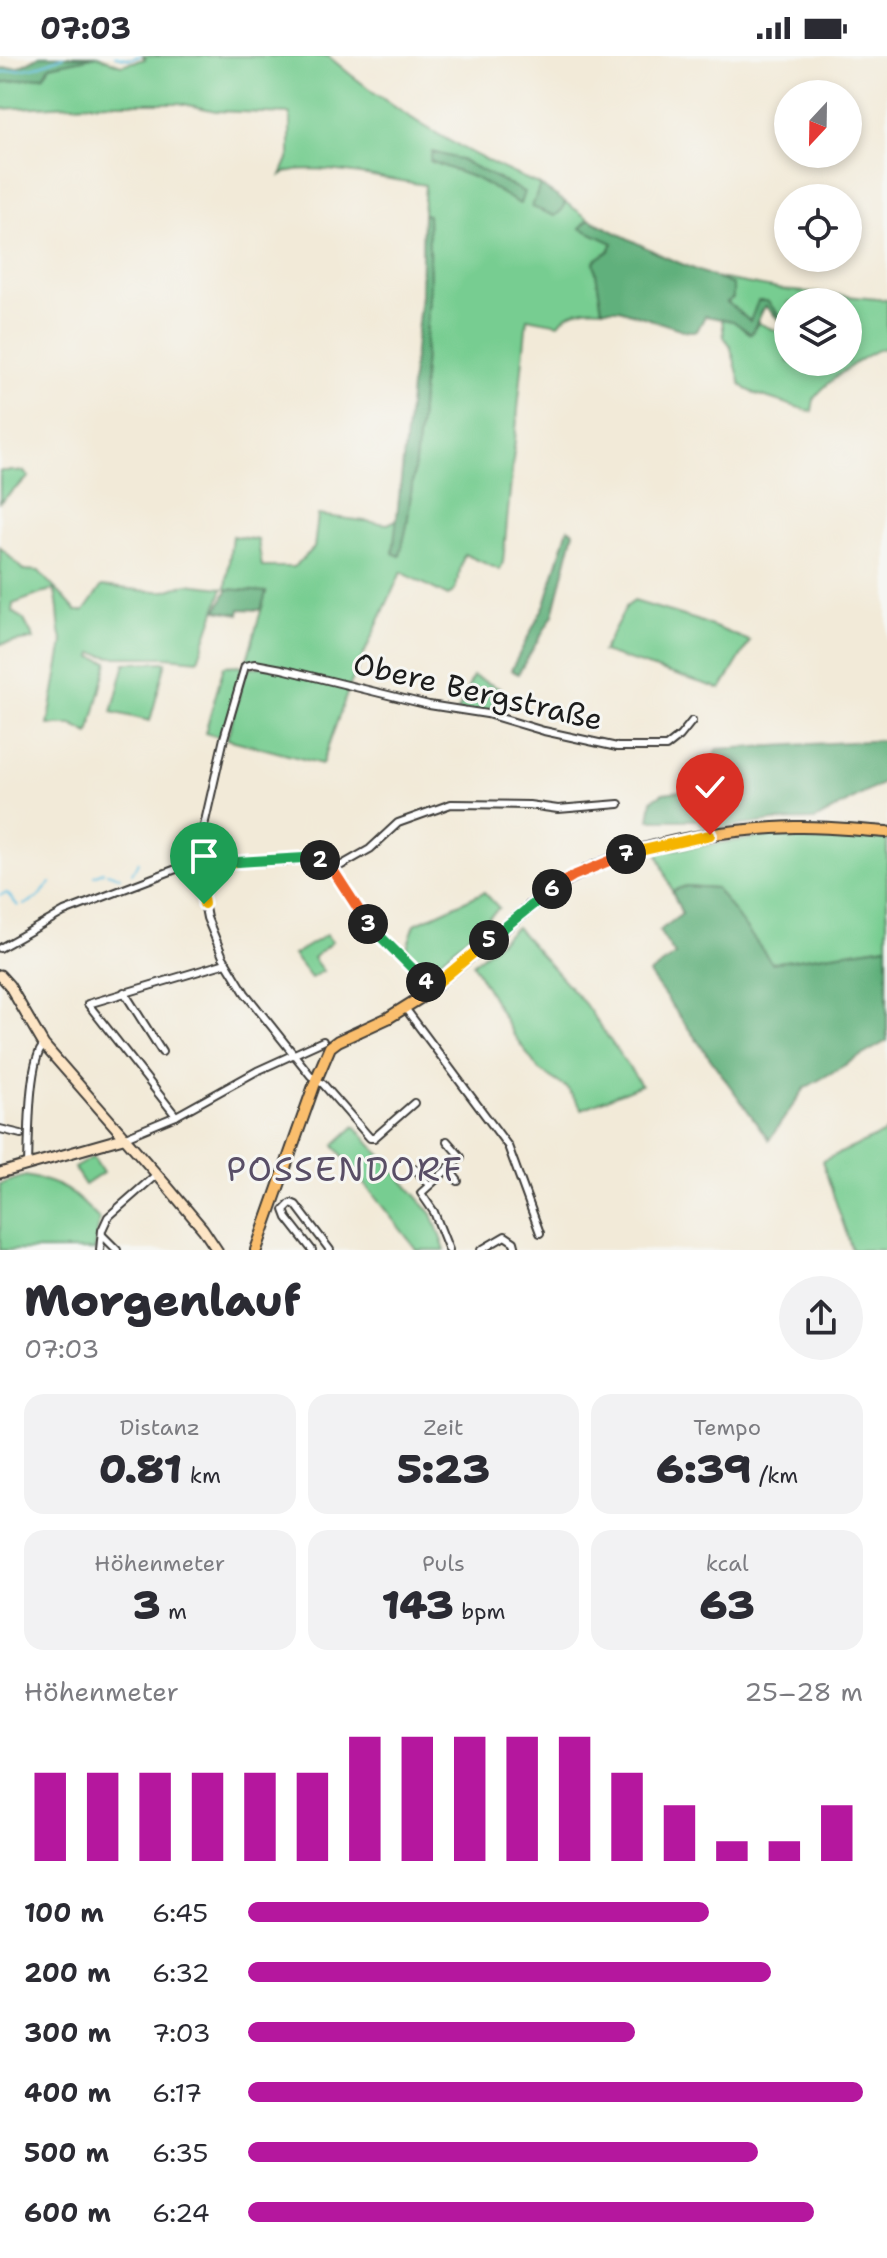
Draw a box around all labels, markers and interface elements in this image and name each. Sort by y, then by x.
text: 07:03 [40,8,131,49]
north arrow [774,80,862,168]
map controls [774,80,862,376]
button: locate [774,184,862,272]
button: layers [774,288,862,376]
street label: Obere Bergstraße [349,643,607,740]
pin [676,753,744,835]
icon: check [688,765,732,809]
pin [170,822,238,904]
icon: arrive [182,834,226,878]
pin: 7 [606,834,646,874]
text: 7 [618,839,634,868]
pin: 2 [300,840,340,880]
text: 2 [312,845,328,874]
pin: 6 [532,869,572,909]
text: 6 [544,874,560,903]
pin: 3 [348,904,388,944]
text: 3 [360,909,376,938]
pin: 5 [469,920,509,960]
text: 5 [482,925,496,954]
pin: 4 [406,962,446,1002]
text: 4 [418,967,434,996]
district label: POSSENDORF [226,1146,464,1192]
text: Morgenlauf [24,1271,301,1330]
button: share [779,1276,863,1360]
text: 07:03 [24,1331,99,1366]
text: Distanz [120,1413,200,1442]
text: Zeit [423,1413,464,1442]
text: Tempo [693,1413,761,1442]
text: 0.81 [99,1442,182,1496]
text: 5:23 [397,1442,490,1496]
text: 6:39 [656,1442,752,1496]
text: km [182,1461,221,1490]
text: /km [752,1461,798,1490]
text: Höhenmeter [94,1549,225,1578]
text: Puls [422,1549,465,1578]
text: kcal [706,1549,749,1578]
text: 3 [133,1578,161,1632]
text: 143 [381,1578,454,1632]
text: 63 [700,1578,755,1632]
text: m [161,1597,187,1626]
text: bpm [454,1597,506,1626]
text: Höhenmeter [24,1674,179,1709]
text: 25–28 m [744,1674,863,1709]
text: 100 m [24,1895,104,1930]
text: 6:45 [152,1895,208,1930]
text: 200 m [24,1955,111,1990]
text: 6:32 [152,1955,210,1990]
text: 300 m [24,2015,111,2050]
text: 7:03 [152,2015,211,2050]
text: 400 m [24,2075,111,2110]
text: 6:17 [152,2075,202,2110]
text: 500 m [24,2135,109,2170]
text: 6:35 [152,2135,208,2170]
text: 600 m [24,2195,111,2230]
text: 6:24 [152,2195,210,2230]

